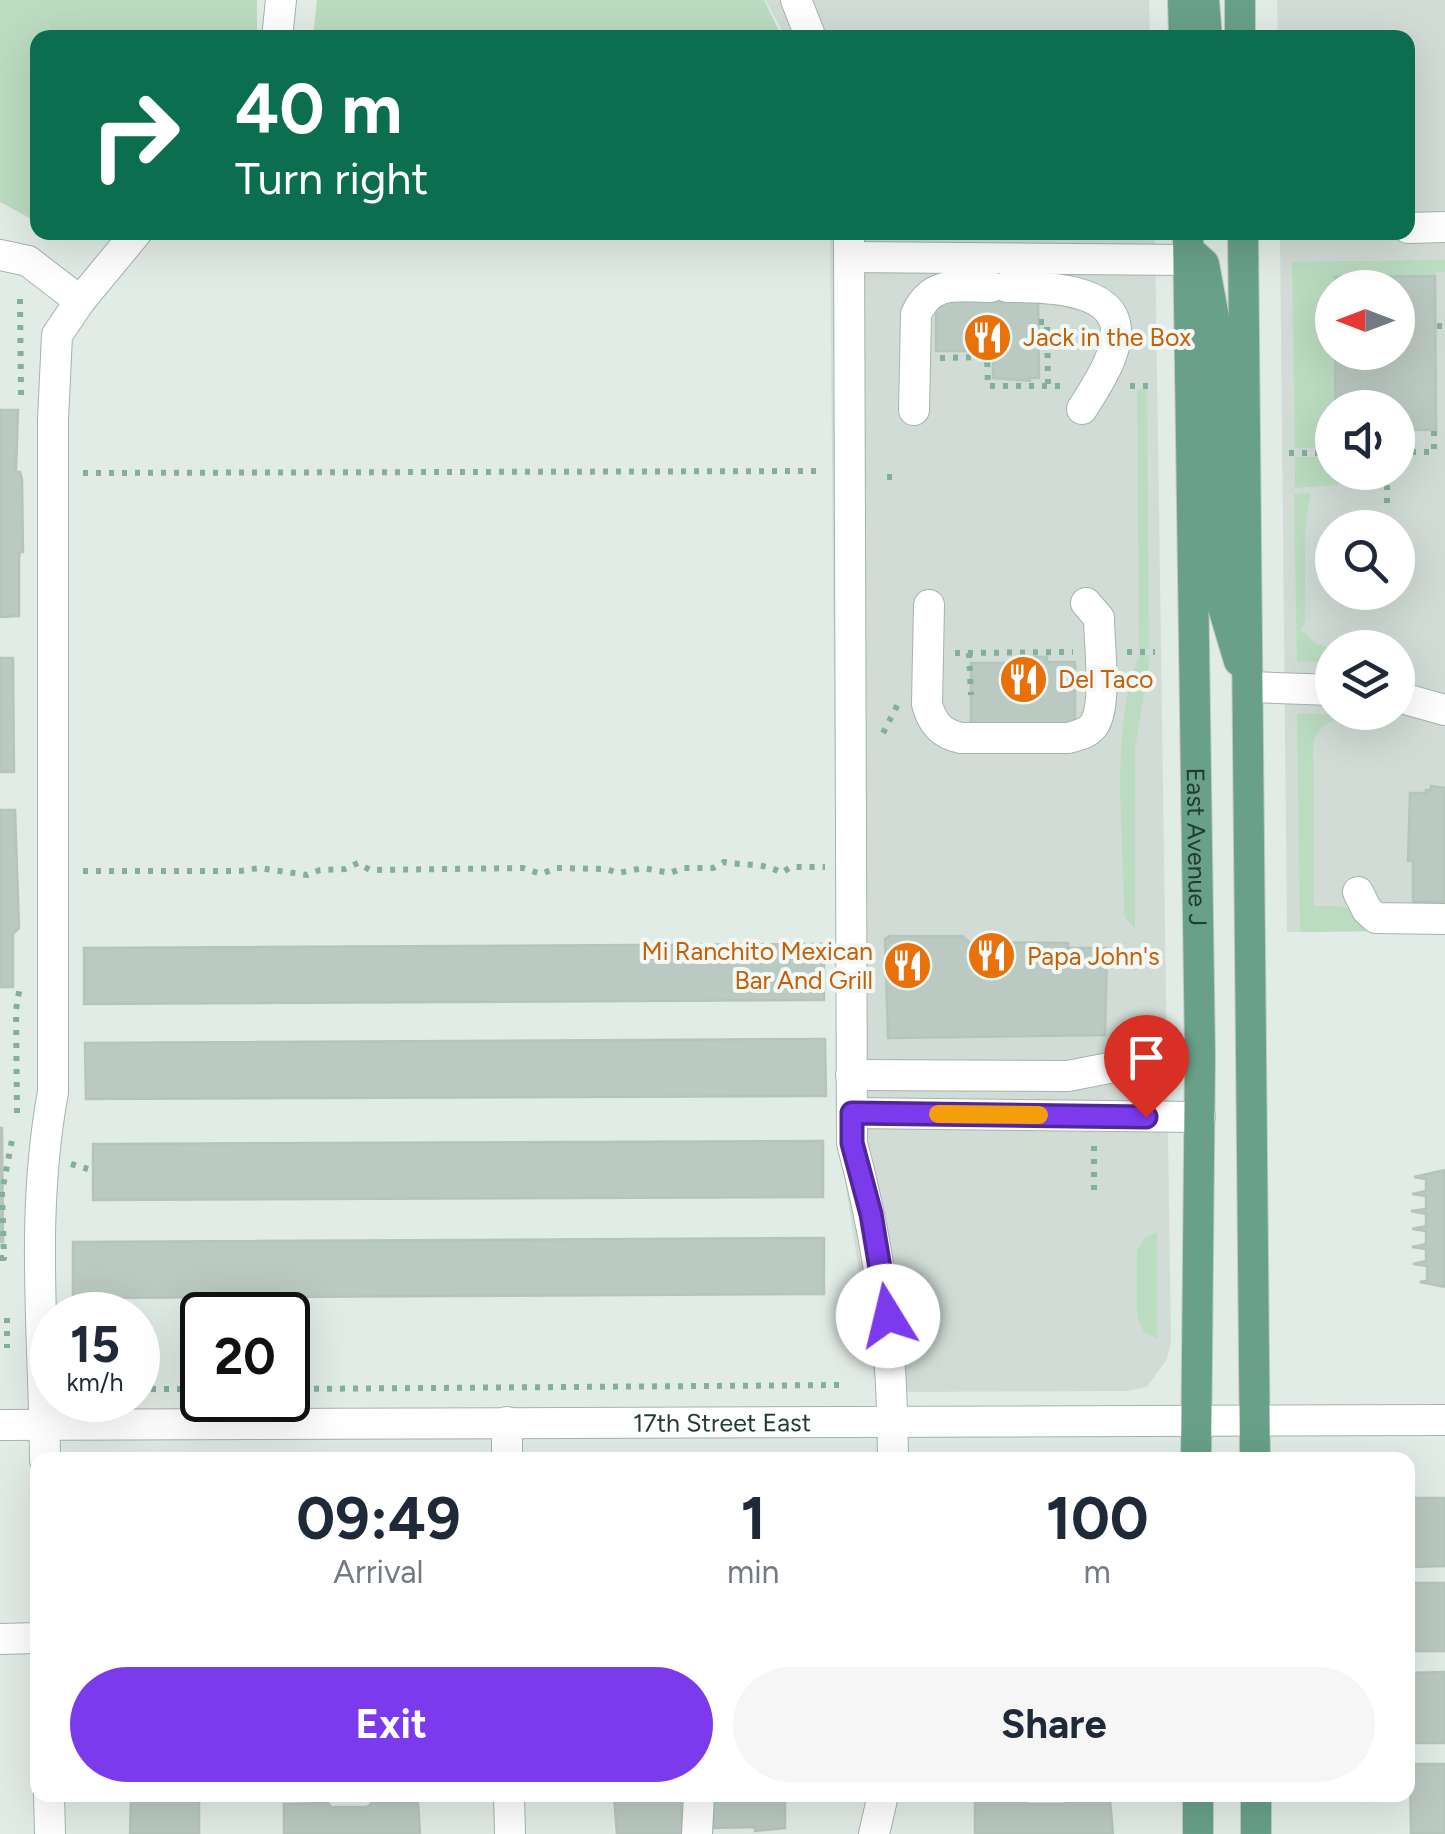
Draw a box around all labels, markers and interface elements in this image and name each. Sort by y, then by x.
text: 40 m [235,66,402,151]
icon: right [70,70,200,200]
text: Turn right [235,151,428,205]
north arrow [1315,270,1415,370]
map controls [1315,270,1415,730]
restaurant icon: Jack in the Box [962,311,1014,363]
place label: Jack in the Box [1023,322,1191,352]
button: sound [1315,390,1415,490]
button: search [1315,510,1415,610]
button: layers [1315,630,1415,730]
restaurant icon: Del Taco [997,653,1049,705]
place label: Del Taco [1058,664,1154,694]
street label: East Avenue J [1181,767,1213,926]
restaurant icon: Papa John's [966,930,1018,982]
place label: Mi Ranchito Mexican Bar And Grill [642,936,873,995]
restaurant icon: Mi Ranchito Mexican Bar And Grill [882,939,934,991]
place label: Papa John's [1027,941,1160,971]
pin [1104,1015,1189,1118]
icon: arrive [1119,1030,1174,1085]
position arrow [836,1264,940,1368]
speed limit sign: 20 [180,1292,310,1422]
text: 15 [70,1314,120,1375]
text: km/h [66,1367,124,1397]
street label: 17th Street East [633,1407,811,1438]
text: 09:49 [296,1482,461,1554]
text: 1 [741,1482,766,1554]
text: 100 [1046,1482,1149,1554]
text: Arrival [333,1553,424,1591]
text: min [727,1553,779,1591]
text: m [1084,1553,1111,1591]
button: Exit [70,1667,713,1782]
button: Share [733,1667,1375,1782]

